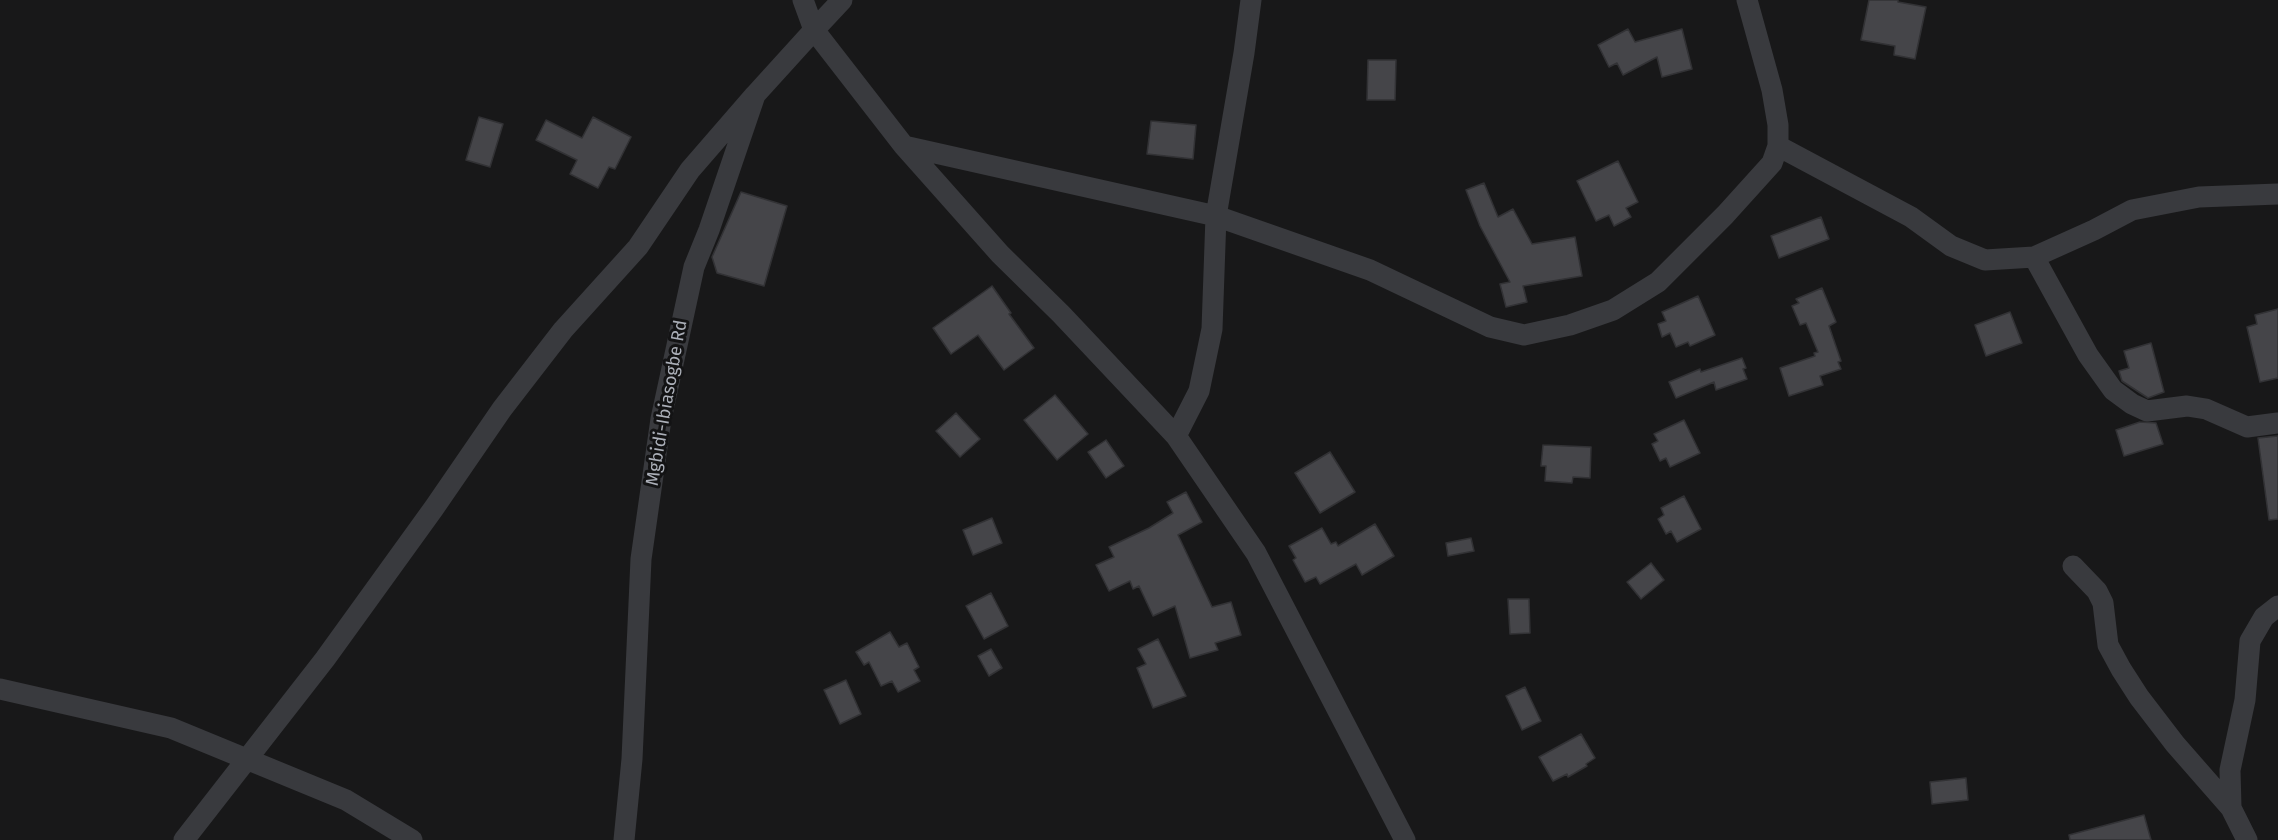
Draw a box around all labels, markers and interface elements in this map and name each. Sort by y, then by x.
street label: Mgbidi-Ibiasogbe Rd [642,318,692,488]

